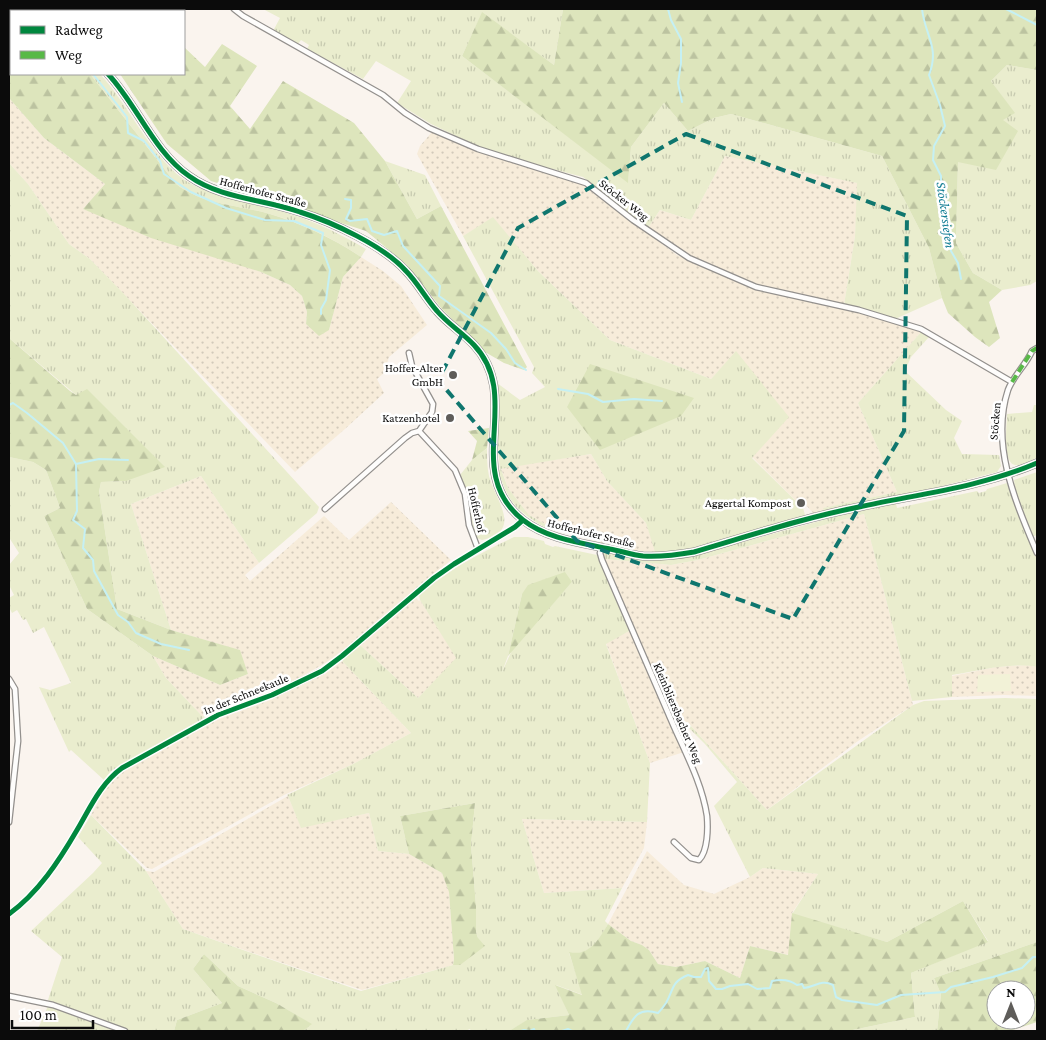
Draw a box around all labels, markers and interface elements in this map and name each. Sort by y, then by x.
legend [10,10,185,75]
text: Radweg [55,22,103,39]
text: Weg [55,47,82,64]
street label: Hofferhofer Straße [218,174,308,210]
street label: Stöcker Weg [596,176,652,224]
water label: Stöckersiefen [933,181,959,249]
place label: Hoffer-Alter GmbH [385,361,444,389]
marker: Hoffer-Alter GmbH [447,369,459,381]
street label: Stöcken [986,401,1004,440]
place label: Katzenhotel [382,411,440,425]
marker: Katzenhotel [444,412,456,424]
street label: Hofferhof [465,486,489,536]
place label: Aggertal Kompost [705,496,792,510]
marker: Aggertal Kompost [795,497,807,509]
street label: Hofferhofer Straße [546,515,636,551]
street label: Kleinbliersbacher Weg [650,661,706,766]
street label: In der Schneekaule [201,671,291,717]
north arrow [986,980,1036,1030]
text: N [1006,984,1016,1000]
scale bar [12,998,94,1030]
text: 100 m [20,1007,57,1023]

